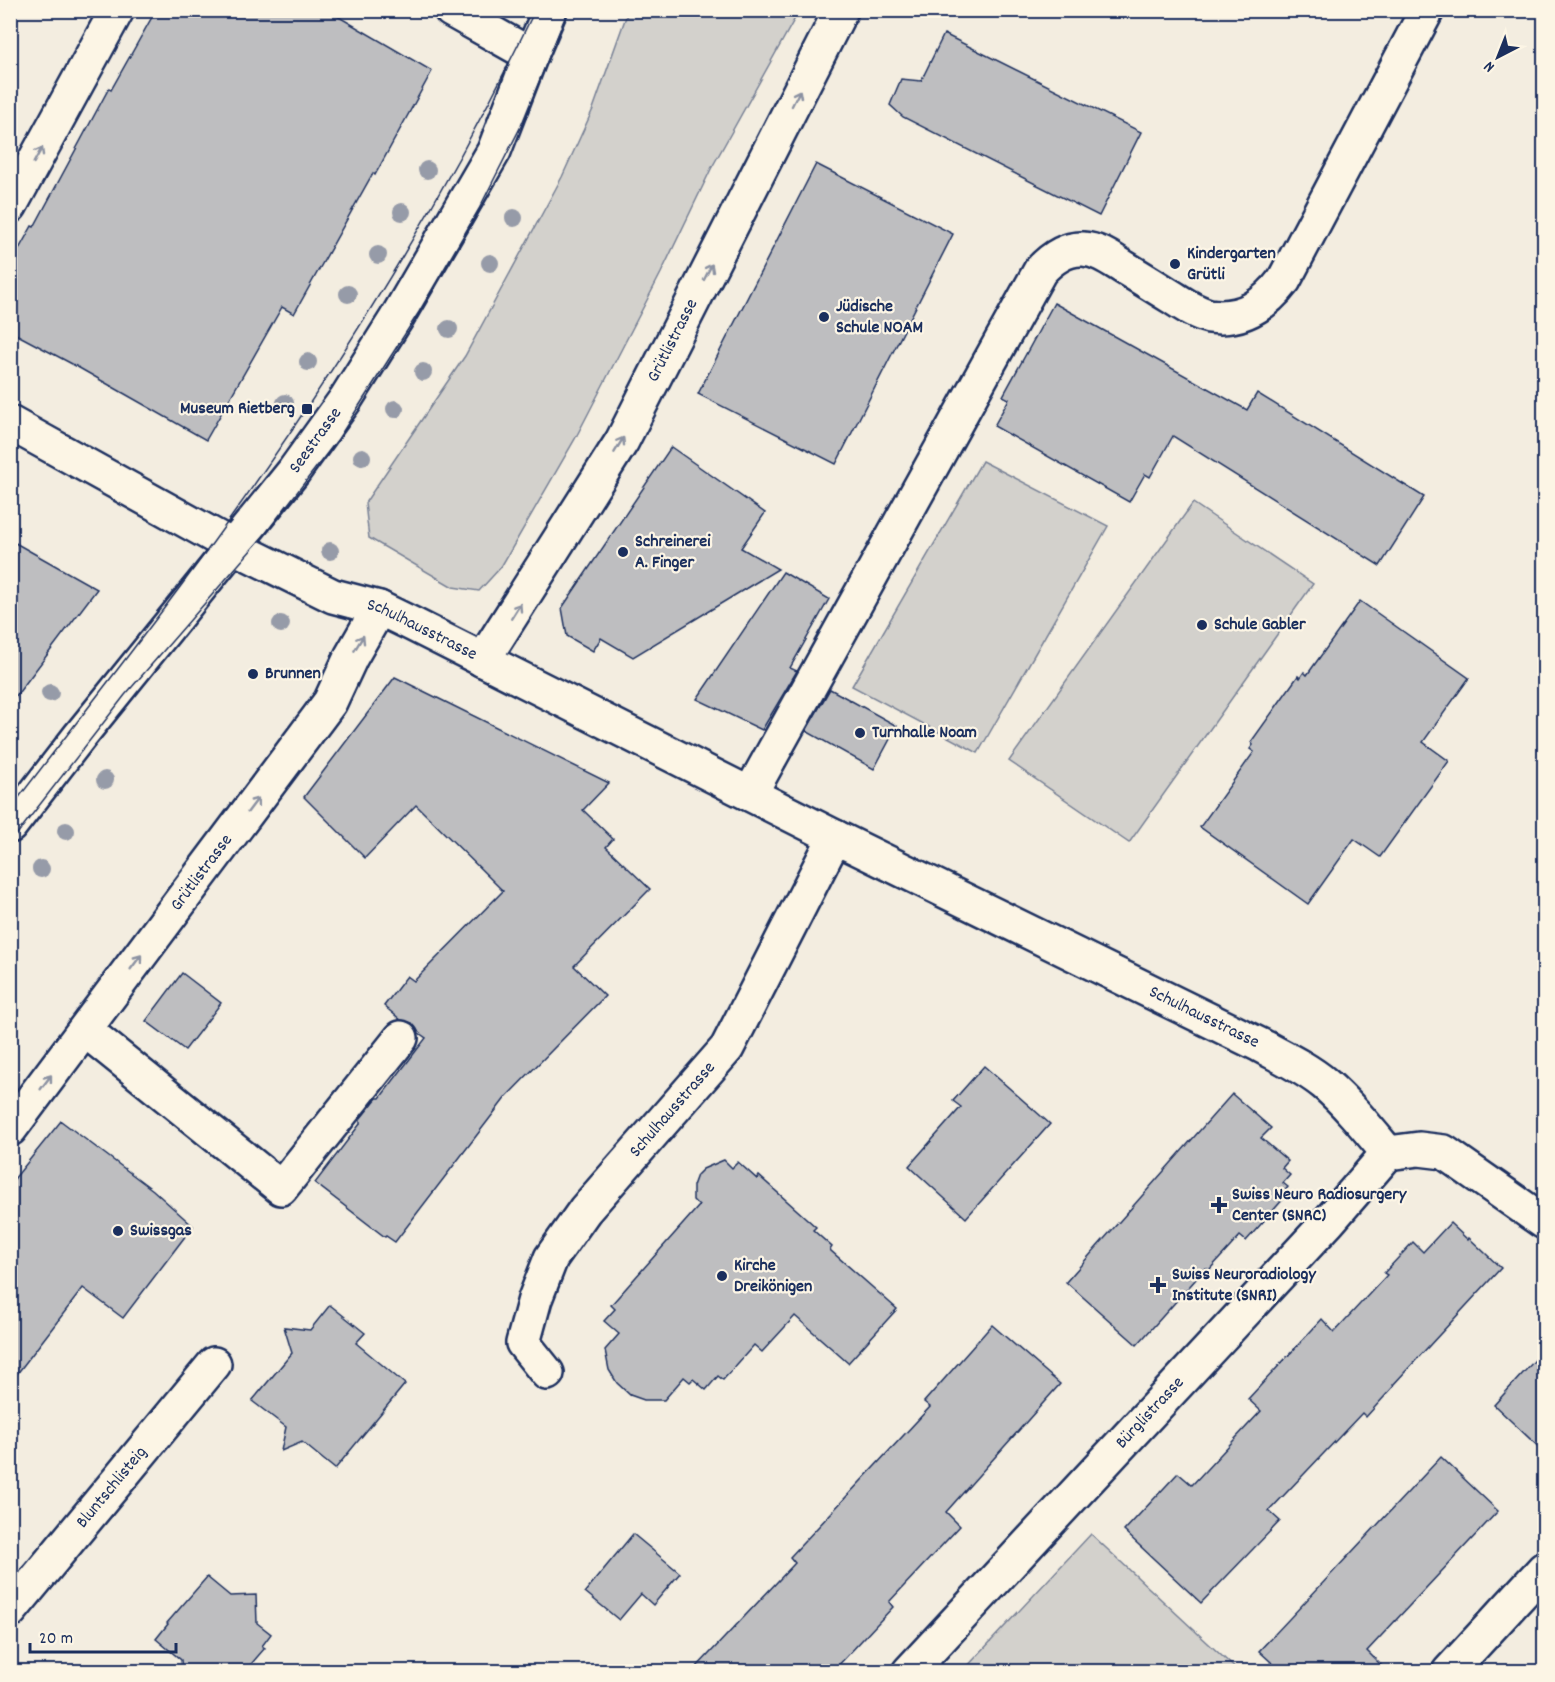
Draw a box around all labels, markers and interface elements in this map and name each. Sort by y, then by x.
north arrow [1468,27,1528,87]
text: N [1479,55,1500,77]
one-way arrow [791,89,802,107]
one-way arrow [32,147,44,164]
place label: Kindergarten Grütli [1187,242,1276,288]
marker: Kindergarten Grütli [1168,257,1182,271]
one-way arrow [703,263,714,281]
street label: Grütlistrasse [641,295,705,386]
place label: Jüdische Schule NOAM [836,295,923,341]
marker: Jüdische Schule NOAM [817,310,831,324]
place label: Museum Rietberg [180,397,295,422]
street label: Seestrasse [283,402,348,479]
marker: Museum Rietberg [300,402,314,416]
one-way arrow [614,437,626,454]
place label: Schreinerei A. Finger [635,530,711,576]
marker: Schreinerei A. Finger [616,545,630,559]
street label: Schulhausstrasse [364,593,481,667]
one-way arrow [510,603,522,620]
place label: Schule Gabler [1214,613,1306,638]
marker: Schule Gabler [1195,618,1209,632]
one-way arrow [353,635,365,652]
place label: Brunnen [265,662,321,687]
marker: Brunnen [246,667,260,681]
place label: Turnhalle Noam [872,721,977,746]
marker: Turnhalle Noam [853,726,867,740]
one-way arrow [246,798,259,814]
street label: Grütlistrasse [165,829,239,917]
one-way arrow [130,954,142,970]
street label: Schulhausstrasse [1144,980,1263,1055]
street label: Schulhausstrasse [624,1056,722,1163]
one-way arrow [39,1075,52,1091]
place label: Swiss Neuro Radiosurgery Center (SNRC) [1232,1183,1407,1229]
marker: Swiss Neuro Radiosurgery Center (SNRC) [1210,1196,1228,1214]
place label: Swissgas [130,1219,192,1244]
marker: Swissgas [111,1224,125,1238]
place label: Kirche Dreikönigen [734,1254,812,1300]
place label: Swiss Neuroradiology Institute (SNRI) [1172,1263,1316,1309]
marker: Kirche Dreikönigen [715,1269,729,1283]
marker: Swiss Neuroradiology Institute (SNRI) [1149,1276,1167,1294]
street label: Bürglistrasse [1110,1371,1190,1455]
street label: Bluntschlisteig [71,1441,153,1534]
scale bar [30,1616,176,1654]
text: 20 m [39,1627,73,1652]

